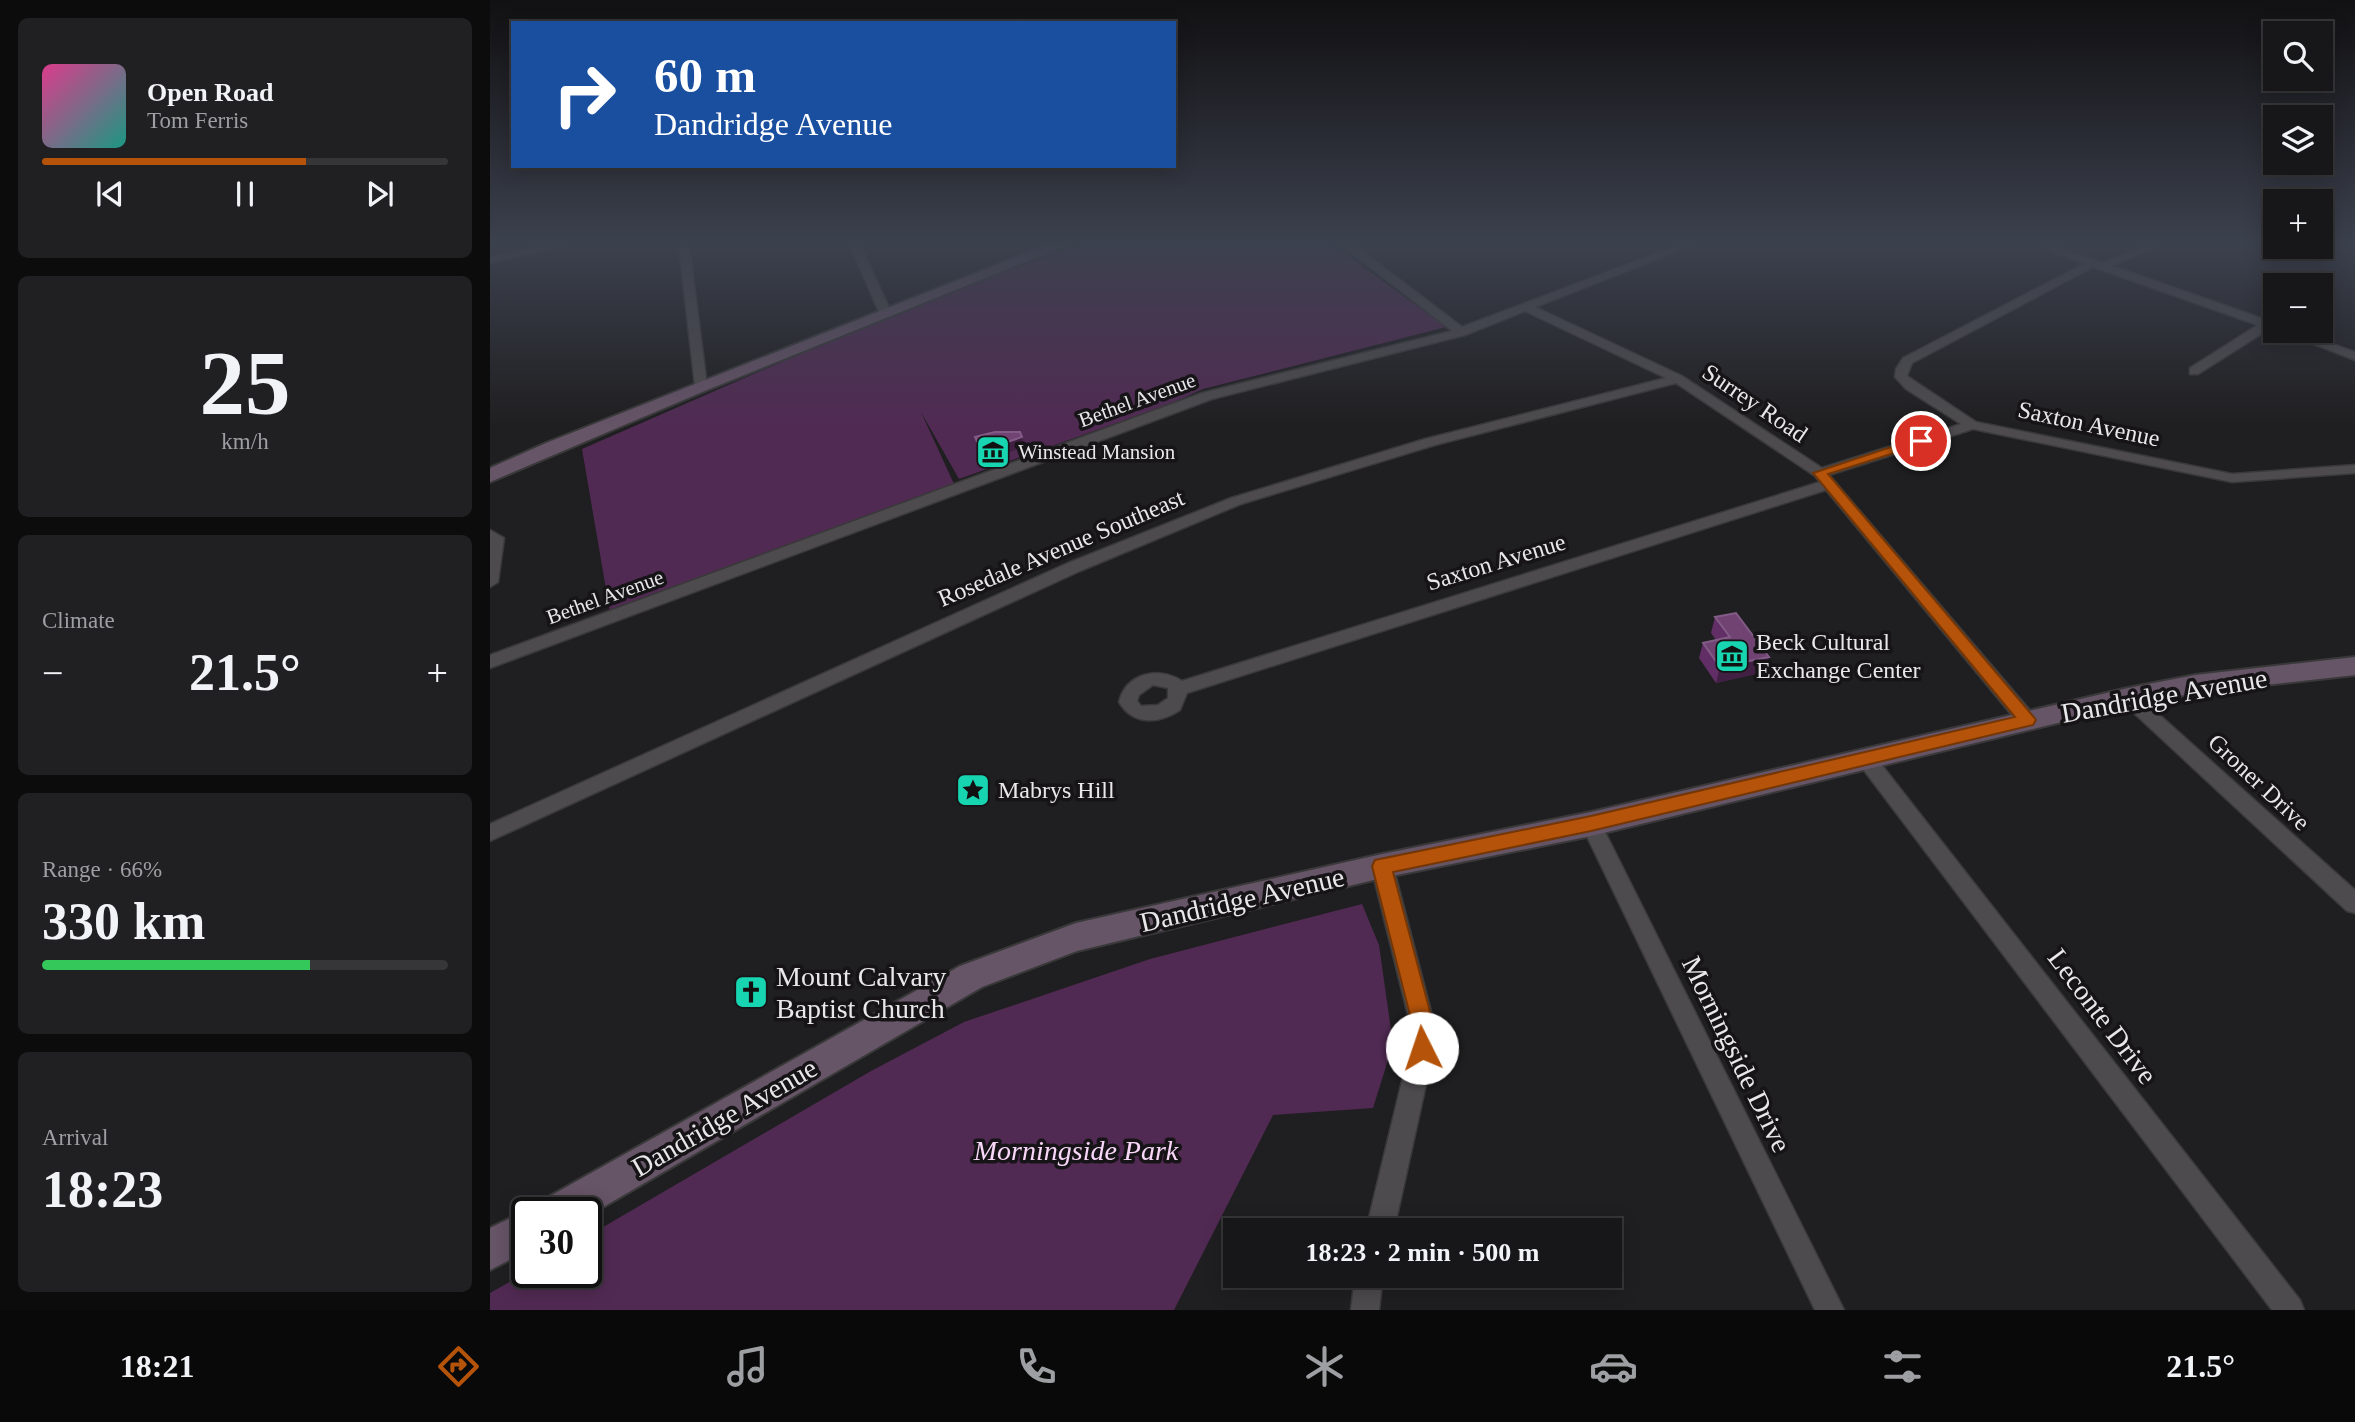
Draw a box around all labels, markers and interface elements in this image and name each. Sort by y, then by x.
map controls [2263,21,2333,343]
button: search [2263,21,2333,91]
text: 60 m [654,48,756,103]
icon: right [539,49,630,140]
text: Open Road [147,78,273,107]
button: layers [2263,105,2333,175]
text: Dandridge Avenue [654,106,892,142]
text: Tom Ferris [147,108,248,133]
icon: previous [91,175,129,213]
icon: pause [226,175,264,213]
icon: next [361,175,399,213]
button: + [2263,189,2333,259]
button: − [2263,273,2333,343]
text: 25 [200,333,291,434]
street label: Surrey Road [1698,358,1812,448]
street label: Bethel Avenue [1075,368,1199,432]
street label: Saxton Avenue [2016,396,2162,452]
pin [1891,411,1951,471]
icon: arrive [1902,422,1940,460]
text: km/h [221,429,269,454]
museum icon: Winstead Mansion [974,433,1012,471]
place label: Winstead Mansion [1018,440,1176,464]
street label: Rosedale Avenue Southeast [934,484,1188,612]
street label: Saxton Avenue [1423,528,1569,596]
street label: Bethel Avenue [543,565,667,629]
text: Climate [42,608,115,633]
place label: Beck Cultural Exchange Center [1756,629,1921,683]
museum icon: Beck Cultural Exchange Center [1713,637,1751,675]
text: 21.5° [189,644,301,701]
text: − [42,652,63,694]
text: + [427,652,448,694]
street label: Dandridge Avenue [2059,662,2270,729]
street label: Groner Drive [2203,729,2315,835]
place icon: Mabrys Hill [954,771,992,809]
place label: Mabrys Hill [998,777,1115,803]
text: Range · 66% [42,857,162,882]
street label: Dandridge Avenue [1137,861,1347,938]
text: 330 km [42,893,205,950]
street label: Leconte Drive [2042,943,2163,1090]
street label: Morningside Drive [1676,951,1797,1157]
place label: Mount Calvary Baptist Church [776,961,946,1024]
church icon: Mount Calvary Baptist Church [732,973,770,1011]
position arrow [1385,1011,1459,1085]
street label: Dandridge Avenue [626,1052,822,1183]
text: Arrival [42,1125,108,1150]
park label: Morningside Park [973,1135,1179,1166]
text: 18:23 [42,1161,163,1218]
speed limit sign: 30 [511,1197,602,1288]
text: 18:23 · 2 min · 500 m [1306,1238,1540,1267]
icon: directions [434,1342,483,1391]
icon: music [723,1342,772,1391]
icon: phone [1012,1342,1061,1391]
icon: climate [1300,1342,1349,1391]
icon: car [1589,1342,1638,1391]
icon: filters [1878,1342,1927,1391]
text: 18:21 [120,1348,195,1384]
text: 21.5° [2166,1348,2235,1384]

